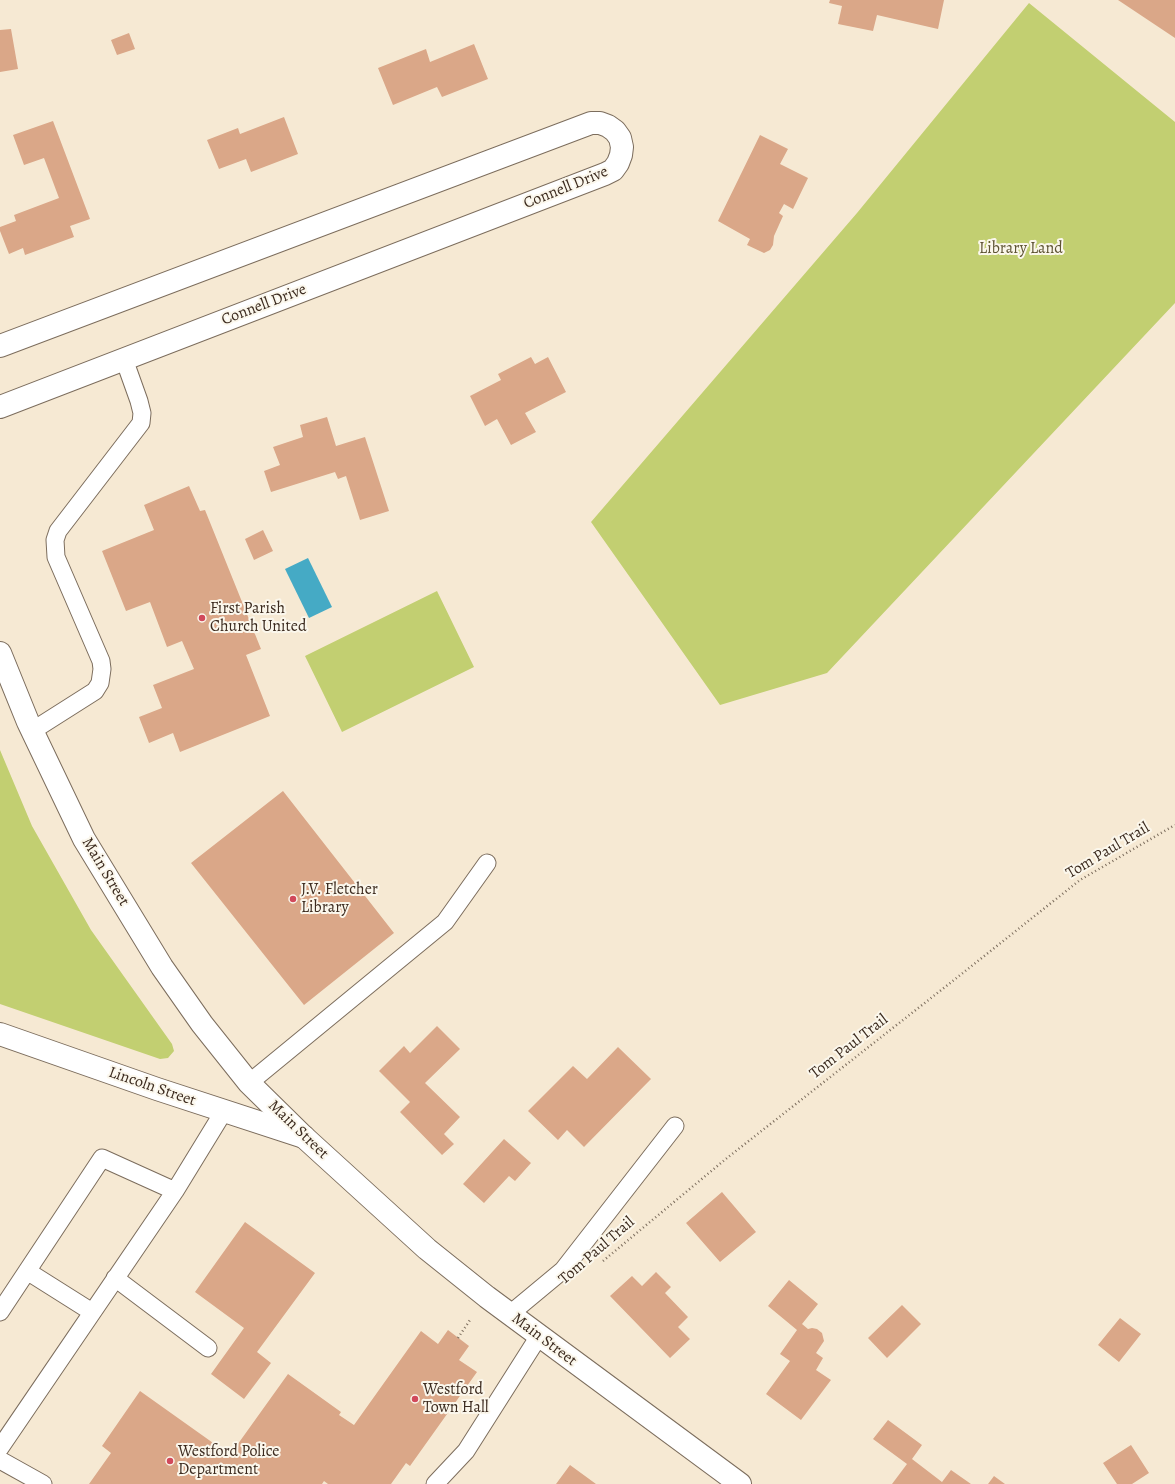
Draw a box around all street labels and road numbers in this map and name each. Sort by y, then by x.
street label: Connell Drive [521,162,611,214]
street label: Connell Drive [219,280,309,330]
street label: Tom Paul Trail [1063,819,1153,883]
street label: Main Street [77,834,133,910]
street label: Tom Paul Trail [806,1010,892,1084]
street label: Lincoln Street [106,1063,198,1111]
street label: Main Street [264,1096,332,1164]
street label: Tom Paul Trail [555,1213,639,1289]
street label: Main Street [508,1309,580,1371]

